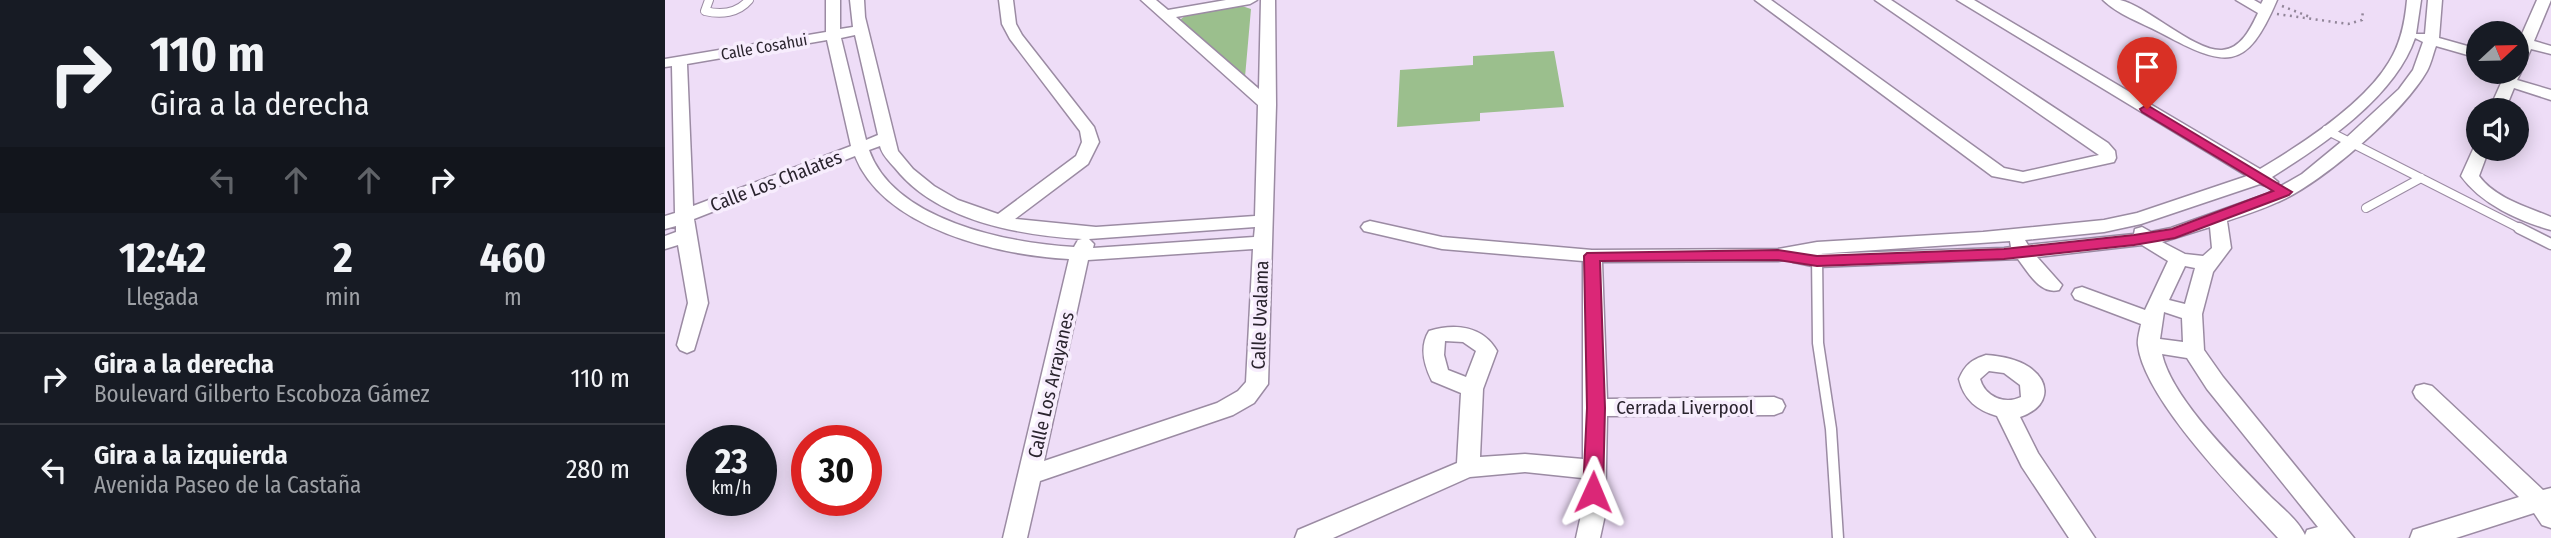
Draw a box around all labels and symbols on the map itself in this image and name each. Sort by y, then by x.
north arrow [2466,21,2529,84]
street label: Calle Cosahui [719,30,809,64]
pin [2117,37,2177,109]
street label: Calle Los Chalates [707,145,845,217]
street label: Calle Uvalama [1247,260,1273,370]
street label: Calle Los Arrayanes [1023,309,1079,461]
street label: Cerrada Liverpool [1616,396,1754,419]
speed limit sign: 30 [791,425,882,516]
position arrow [1556,455,1630,529]

